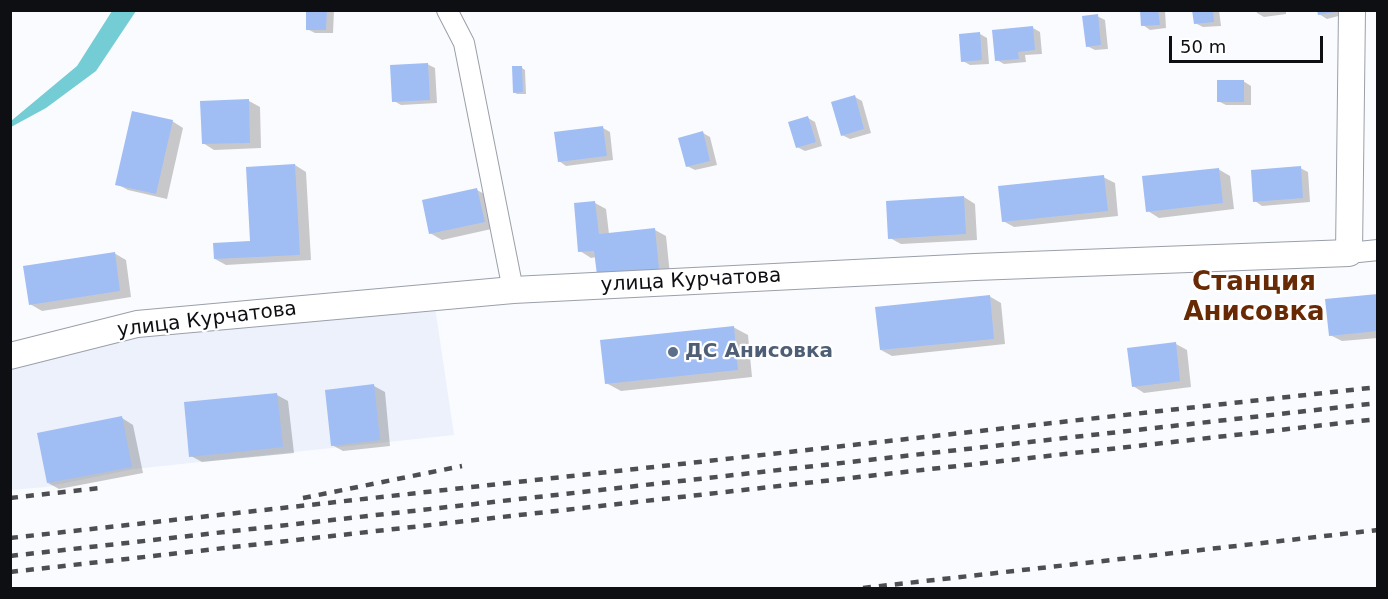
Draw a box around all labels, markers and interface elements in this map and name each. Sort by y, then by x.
scale bar [1172,24,1326,62]
text: 50 m [1180,36,1226,57]
street label: улица Курчатова [600,264,782,298]
district label: Станция Анисовка [1183,267,1325,328]
street label: улица Курчатова [116,297,298,343]
place label: ДС Анисовка [685,340,833,364]
marker: ДС Анисовка [666,345,680,359]

